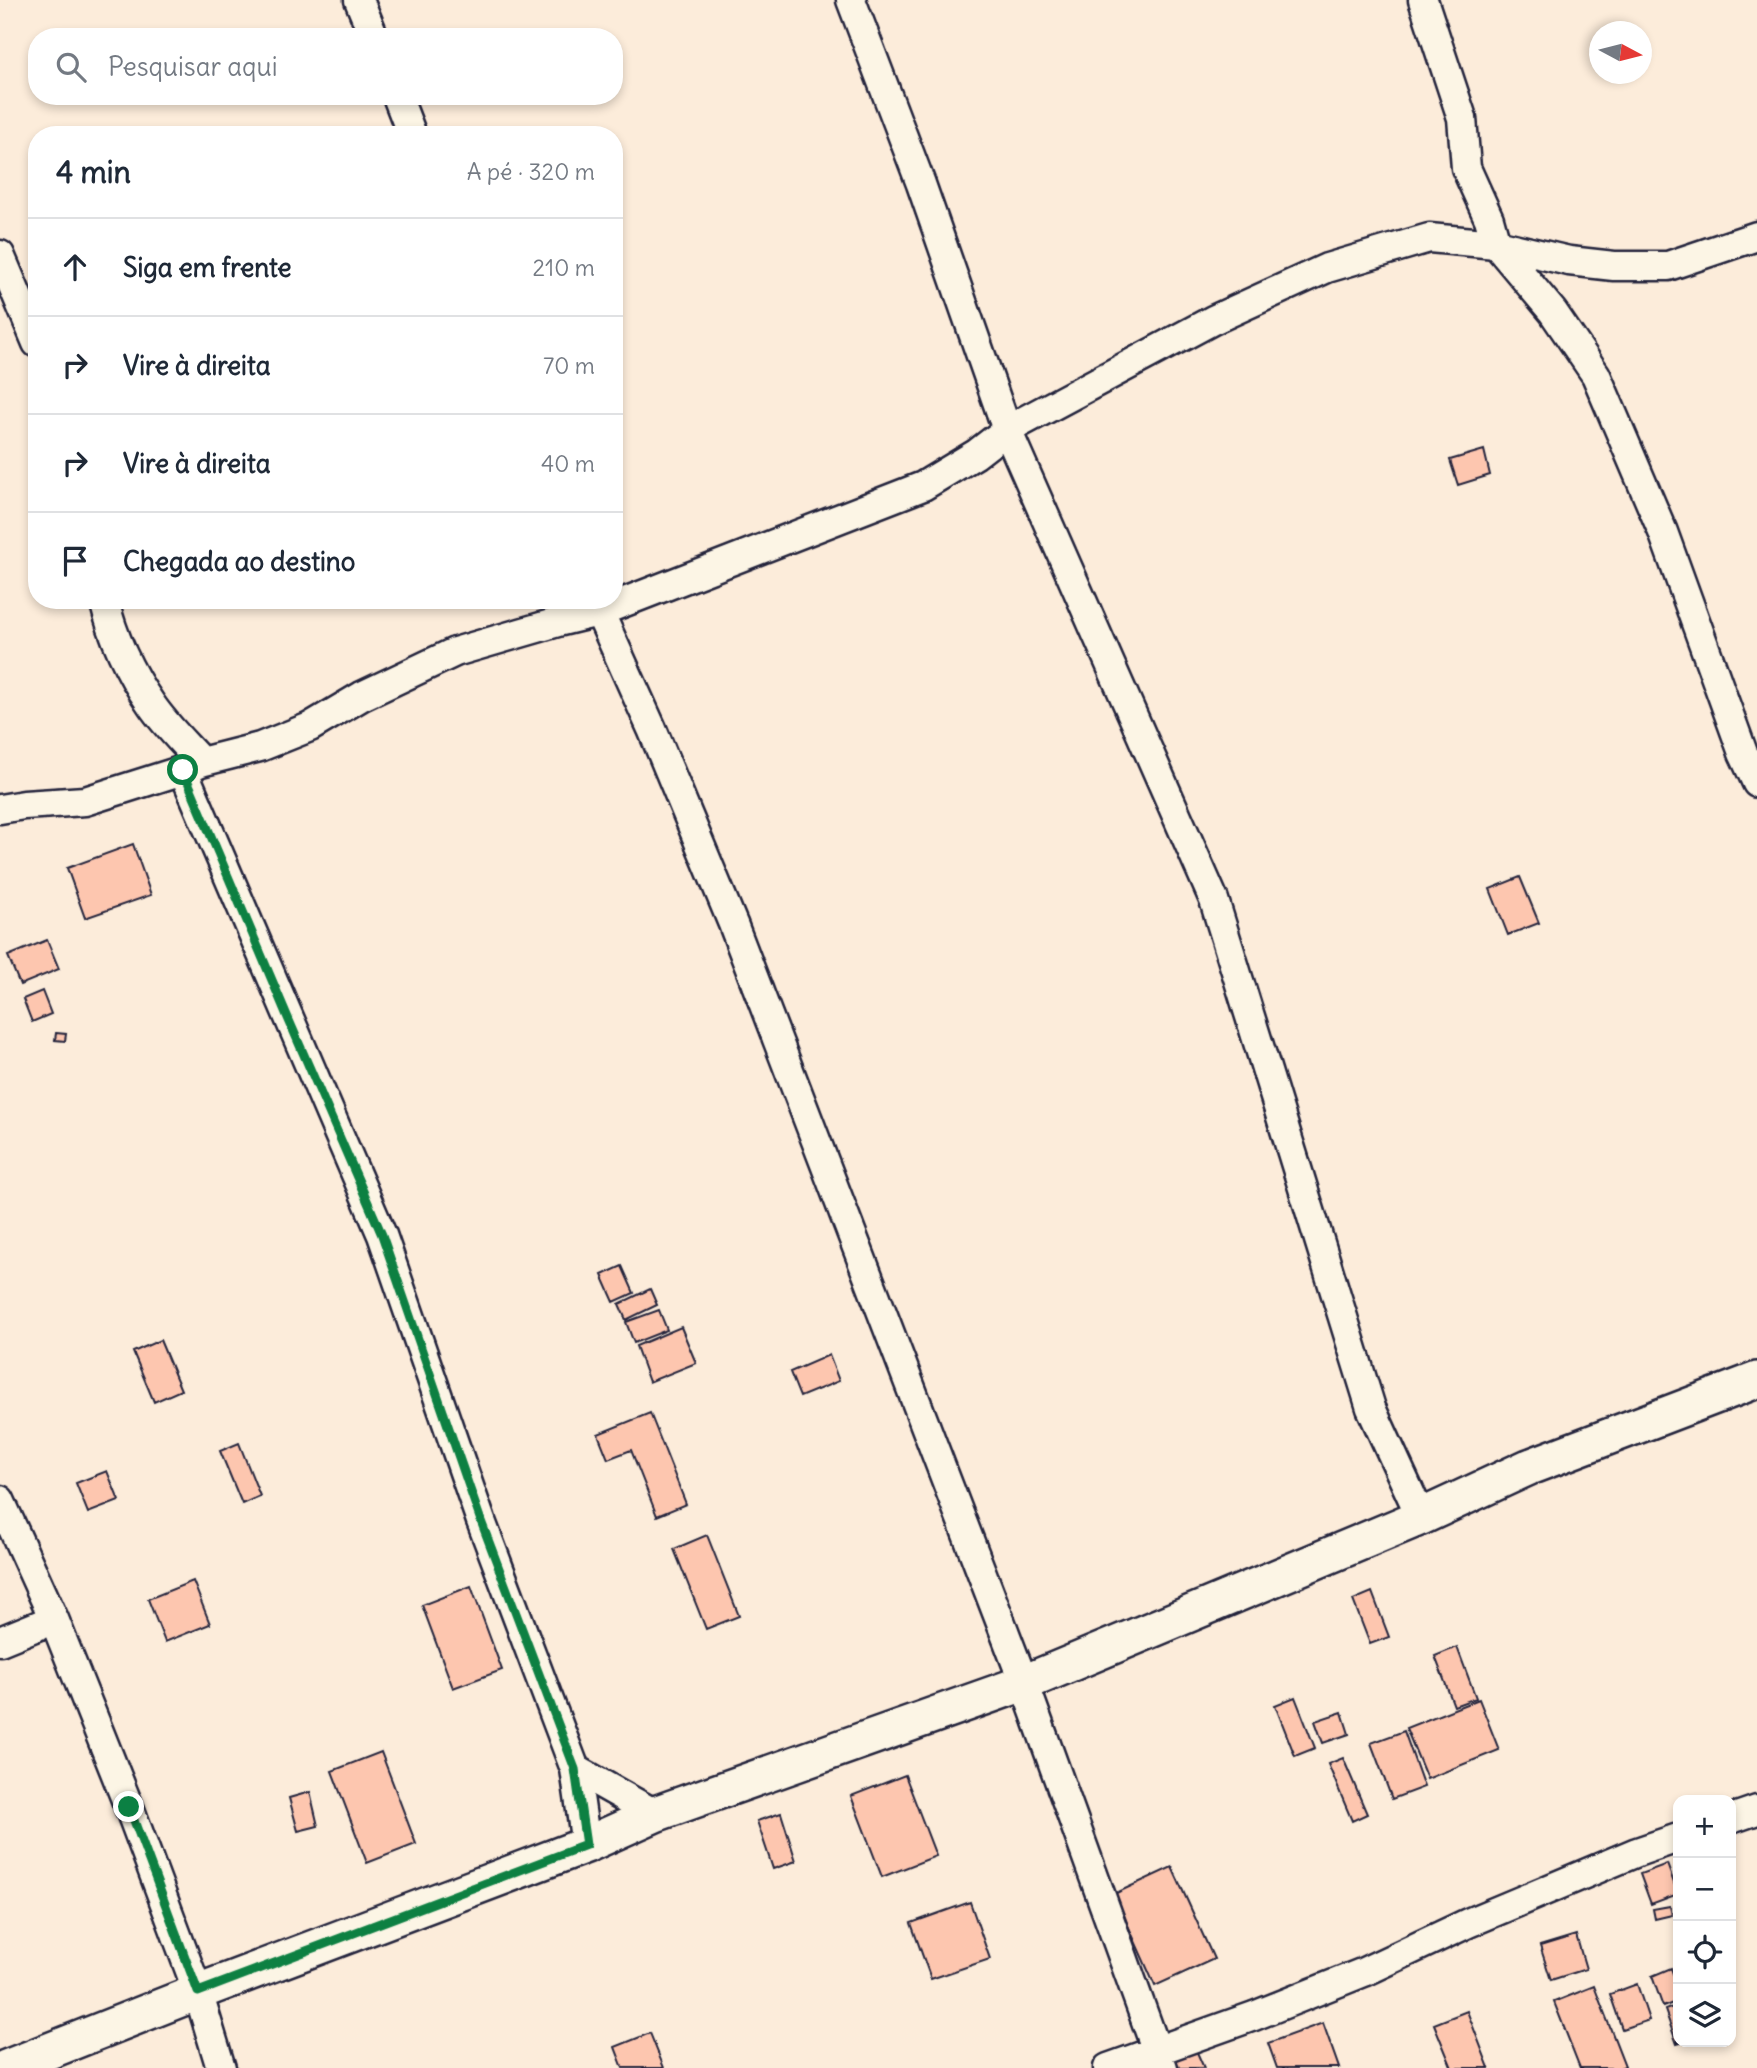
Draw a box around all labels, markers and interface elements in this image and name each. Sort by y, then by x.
north arrow [1589,21,1652,84]
search box [28,28,623,105]
icon: search [52,48,90,86]
text: Pesquisar aqui [108,50,277,83]
text: 4 min [56,153,131,191]
text: A pé · 320 m [467,157,595,186]
icon: ahead [56,248,94,286]
text: Siga em frente [123,251,291,284]
text: 210 m [532,253,595,282]
icon: right [56,346,94,384]
text: Vire à direita [123,349,271,382]
text: 70 m [543,351,595,380]
icon: right [56,444,94,482]
text: Vire à direita [123,447,271,480]
text: 40 m [541,449,595,478]
icon: arrive [56,542,94,580]
text: Chegada ao destino [123,545,355,578]
route start [167,754,198,785]
route end [113,1791,144,1822]
map controls [1673,1795,1736,2047]
button: + [1673,1795,1736,1858]
button: − [1673,1858,1736,1921]
button: locate [1673,1921,1736,1984]
button: layers [1673,1984,1736,2047]

